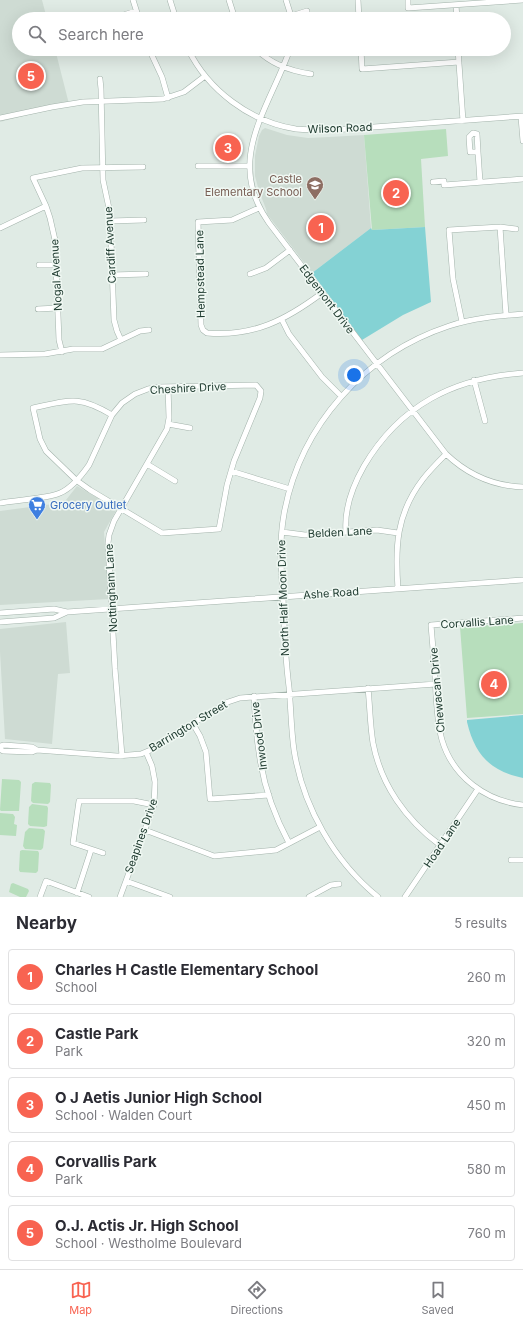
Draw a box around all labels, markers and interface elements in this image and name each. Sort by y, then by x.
search box [12,12,511,56]
icon: search [26,23,48,45]
text: Search here [58,25,144,44]
pin: 5 [18,61,44,91]
street label: Wilson Road [307,120,373,136]
pin: 3 [215,133,241,163]
place label: Castle Elementary School [205,172,302,199]
school or university icon: Castle Elementary School [305,175,325,200]
pin: 2 [383,178,409,208]
street label: Cardiff Avenue [101,206,119,284]
pin: 1 [308,213,334,243]
street label: Hempstead Lane [192,230,208,318]
street label: Nogal Avenue [47,239,65,311]
street label: Edgemont Drive [296,262,358,336]
your location [344,365,364,385]
street label: Cheshire Drive [149,379,227,397]
supermarket icon: Grocery Outlet [27,495,47,520]
place label: Grocery Outlet [50,498,127,512]
street label: Belden Lane [308,523,372,541]
street label: North Half Moon Drive [274,539,292,657]
street label: Nottingham Lane [102,543,120,633]
street label: Ashe Road [303,584,359,602]
street label: Corvallis Lane [440,612,514,632]
street label: Chewacan Drive [426,647,448,733]
pin: 4 [481,669,507,699]
street label: Barrington Street [146,697,230,755]
street label: Inwood Drive [248,701,270,771]
street label: Seapines Drive [122,797,160,875]
street label: Hoad Lane [420,816,464,870]
text: Nearby [16,913,77,933]
text: 5 results [454,915,507,931]
text: Charles H Castle Elementary School [55,960,318,979]
text: 1 [27,969,33,985]
text: 260 m [467,969,506,985]
text: School [55,979,97,995]
text: Castle Park [55,1024,139,1043]
text: 2 [26,1033,34,1049]
text: 320 m [467,1033,506,1049]
text: Park [55,1043,83,1059]
text: O J Aetis Junior High School [55,1088,262,1107]
text: 3 [26,1097,34,1113]
text: 450 m [466,1097,506,1113]
text: School · Walden Court [55,1107,192,1123]
text: Corvallis Park [55,1152,157,1171]
text: 4 [26,1161,34,1177]
text: 580 m [467,1161,506,1177]
text: Park [55,1171,83,1187]
text: O.J. Actis Jr. High School [55,1216,239,1235]
text: 5 [26,1225,34,1241]
text: 760 m [468,1225,506,1241]
text: School · Westholme Boulevard [55,1235,242,1251]
tab: Map [69,1279,92,1317]
tab: Directions [231,1279,283,1317]
tab: Saved [422,1279,454,1317]

